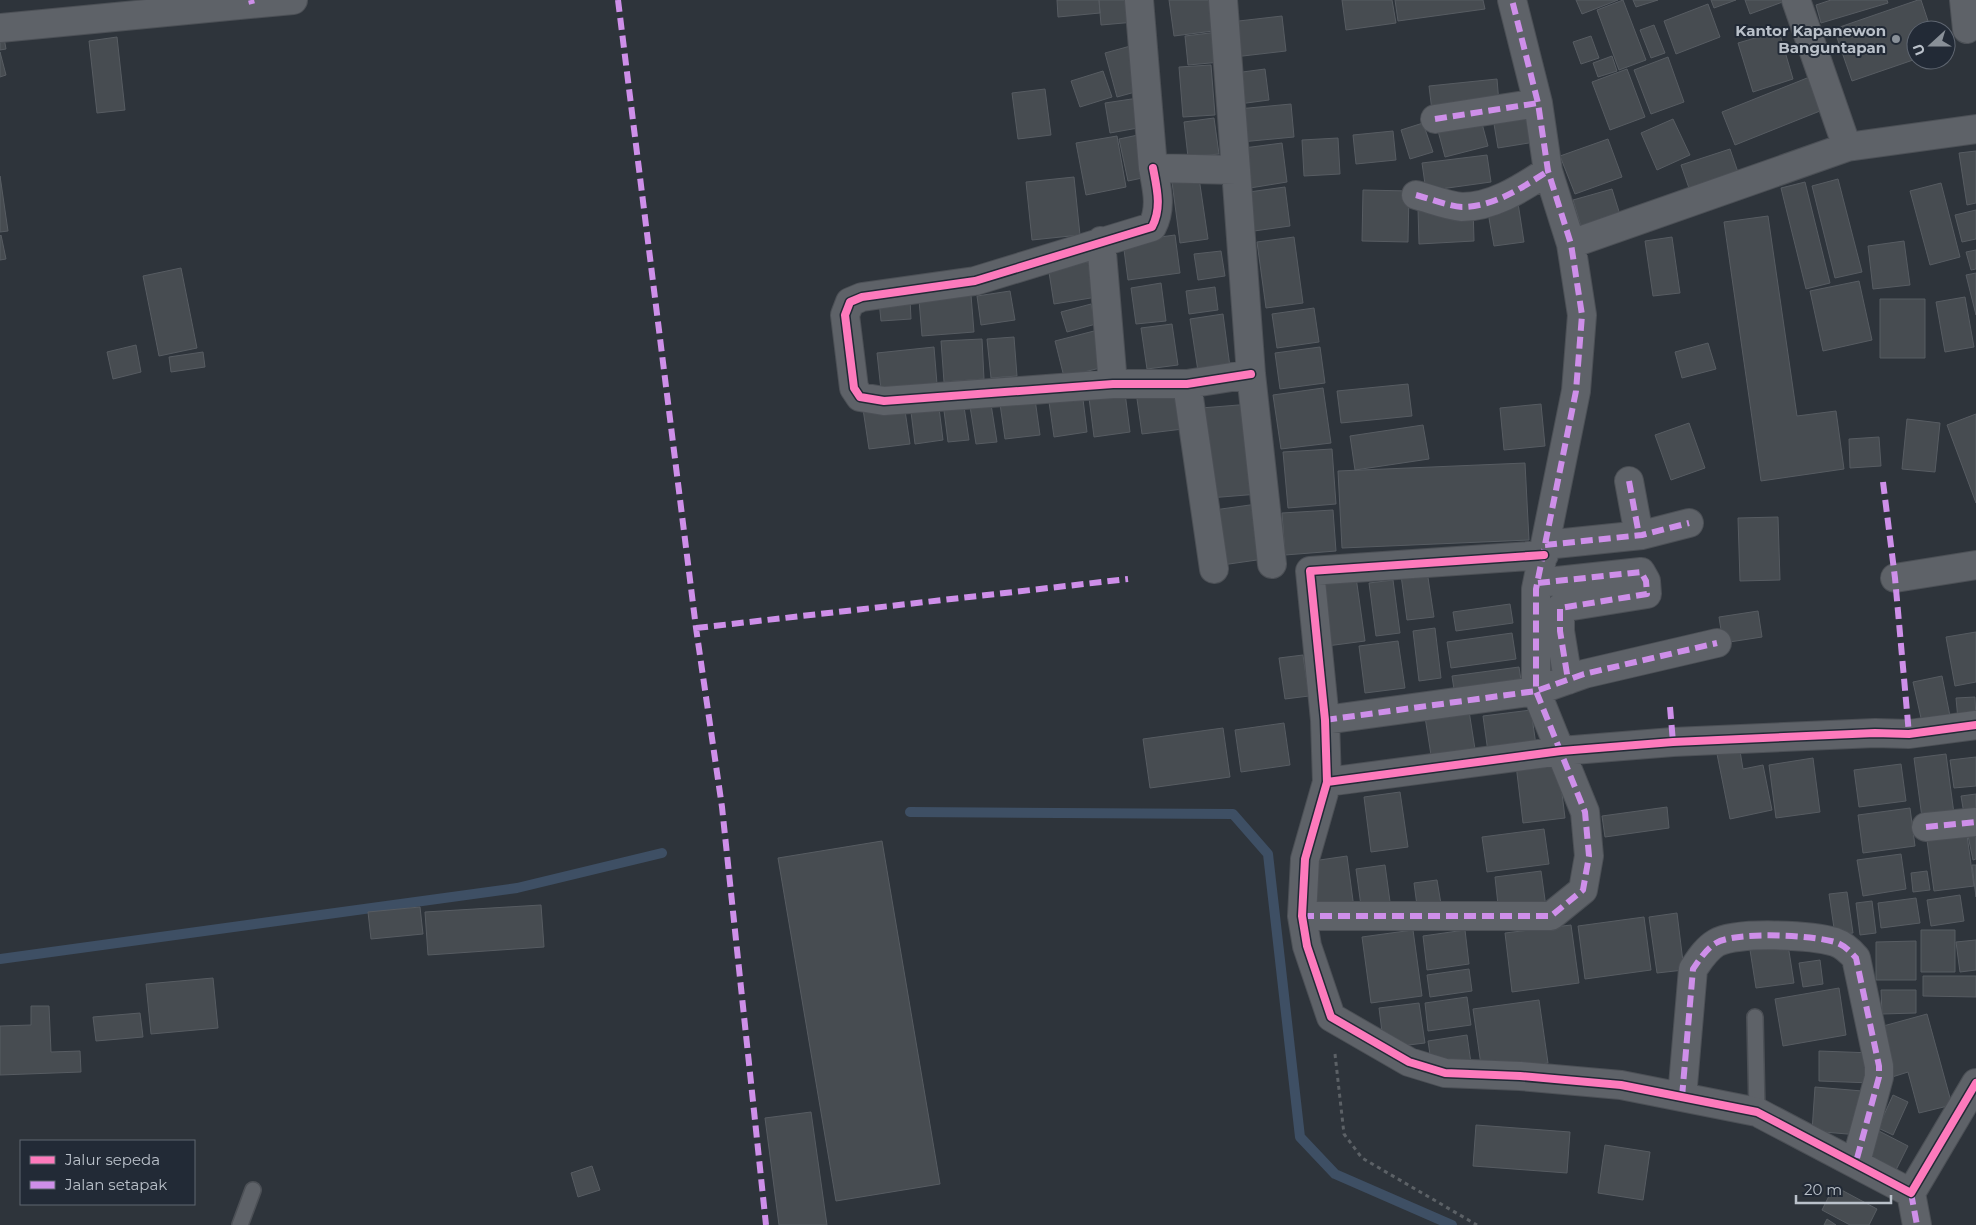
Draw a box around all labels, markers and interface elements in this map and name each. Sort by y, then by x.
north arrow [1906,20,1956,70]
place label: Kantor Kapanewon Banguntapan [1735,21,1886,57]
marker: Kantor Kapanewon Banguntapan [1890,33,1902,45]
text: U [1908,41,1929,58]
legend [20,1140,195,1205]
text: Jalur sepeda [64,1150,160,1169]
scale bar [1796,1172,1891,1204]
text: Jalan setapak [64,1175,167,1194]
text: 20 m [1804,1180,1842,1199]

